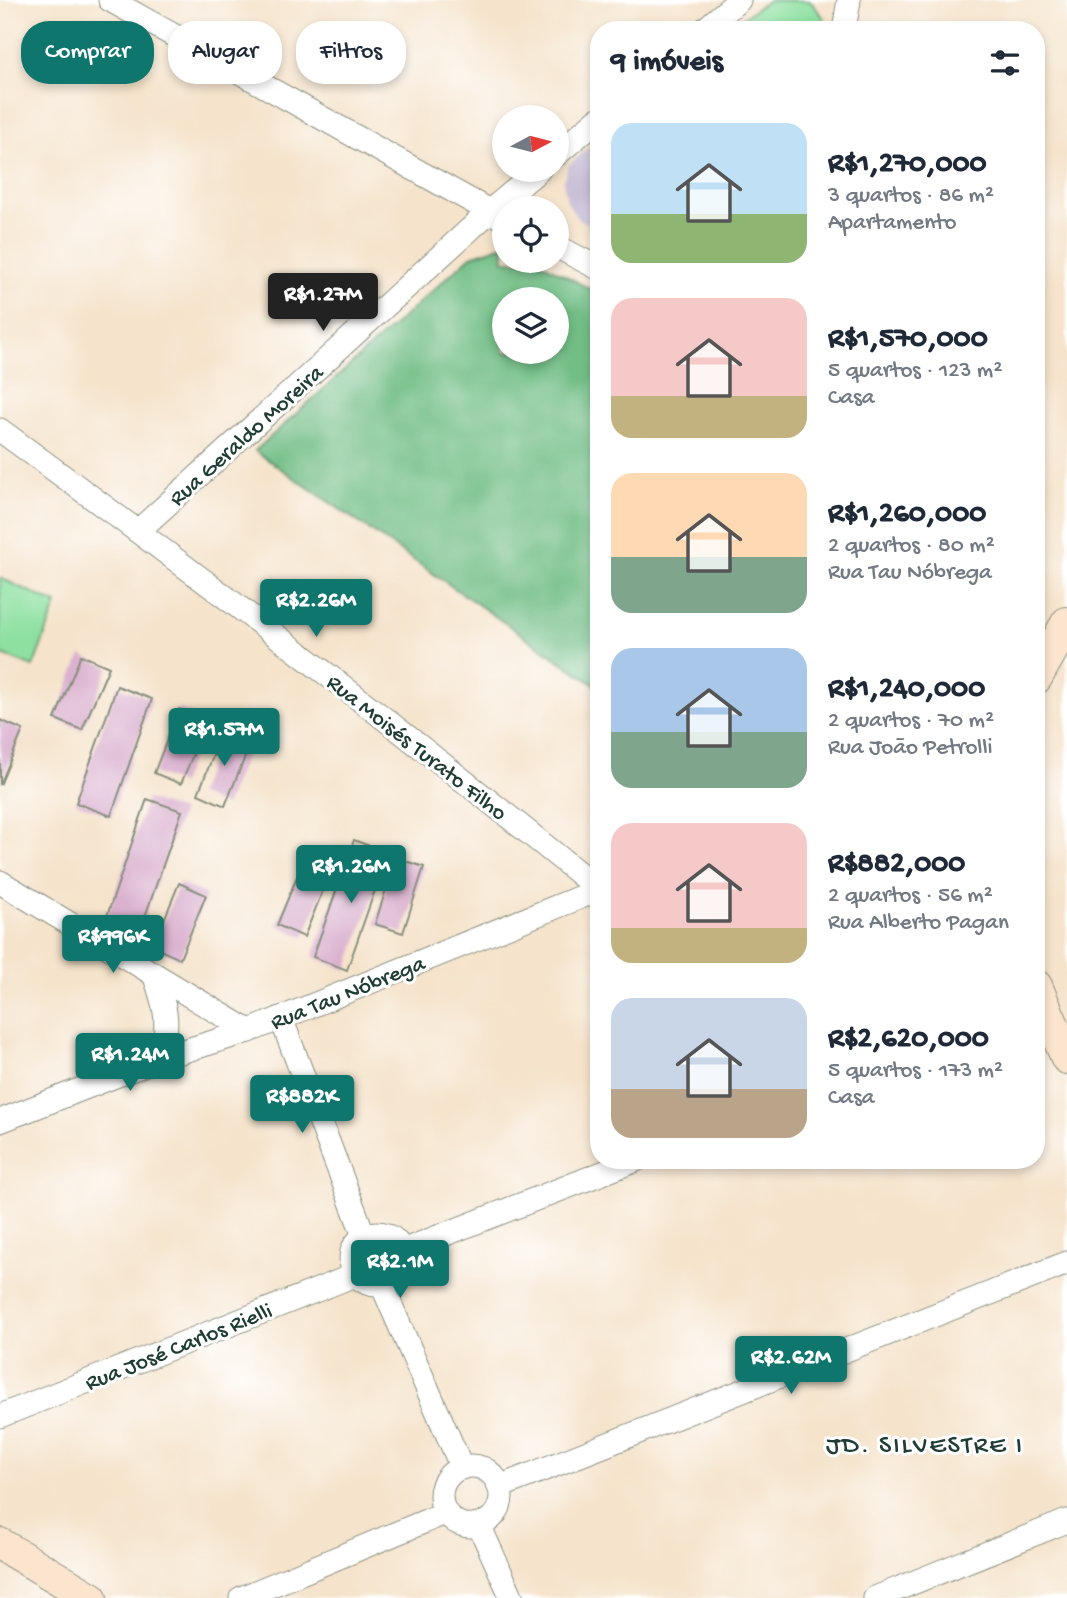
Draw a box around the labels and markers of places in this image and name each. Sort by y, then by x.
pin: R$1.27M [258,274,388,333]
pin: R$2.26M [251,580,381,639]
pin: R$1.57M [159,708,289,768]
pin: R$1.26M [286,846,416,905]
pin: R$996K [56,916,170,975]
pin: R$1.24M [65,1034,195,1093]
pin: R$882K [245,1076,359,1135]
pin: R$2.1M [343,1240,457,1300]
pin: R$2.62M [726,1336,856,1396]

